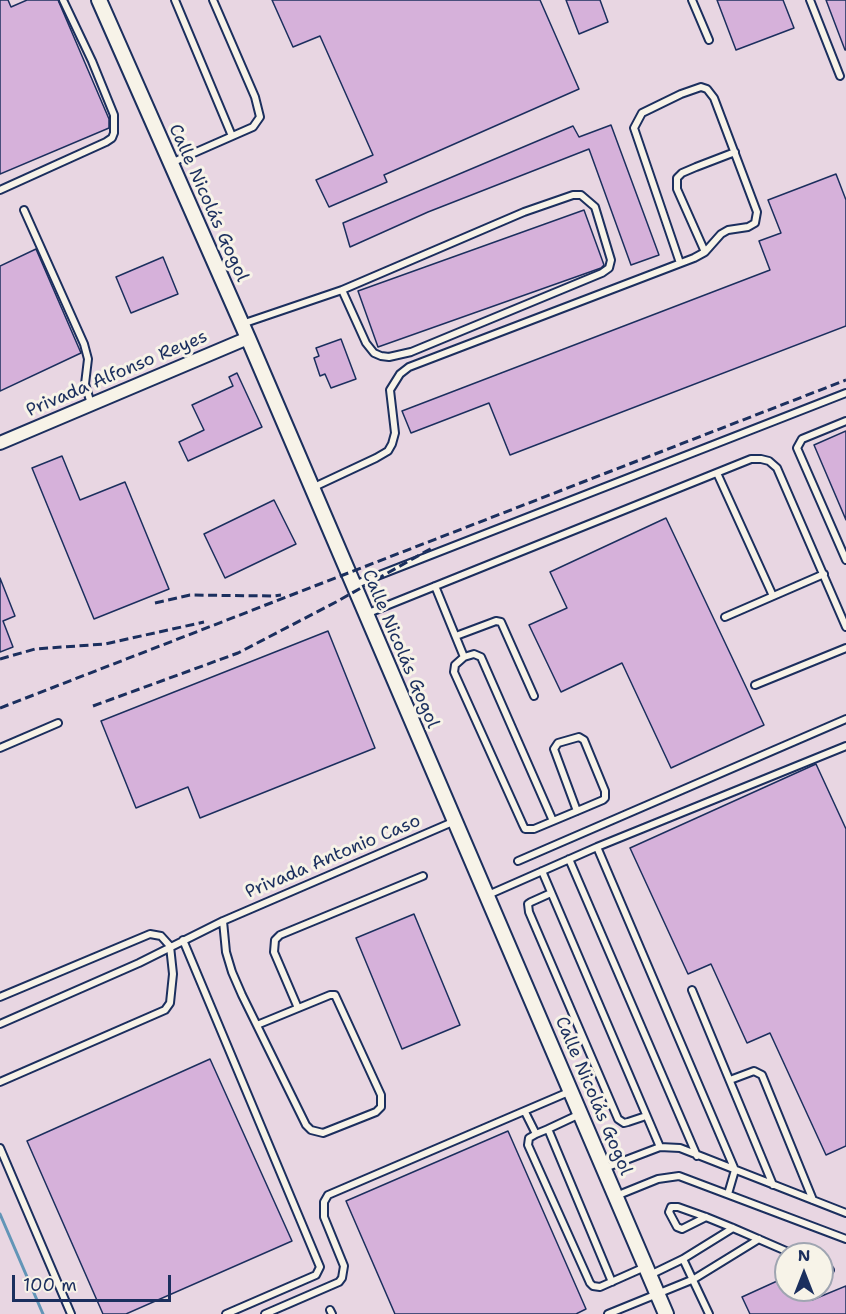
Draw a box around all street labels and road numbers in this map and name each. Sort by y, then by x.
street label: Calle Nicolás Gogol [164,121,252,285]
street label: Privada Alfonso Reyes [23,326,211,422]
street label: Calle Nicolás Gogol [357,566,443,732]
street label: Privada Antonio Caso [242,810,424,904]
street label: Calle Nicolás Gogol [550,1013,636,1179]

